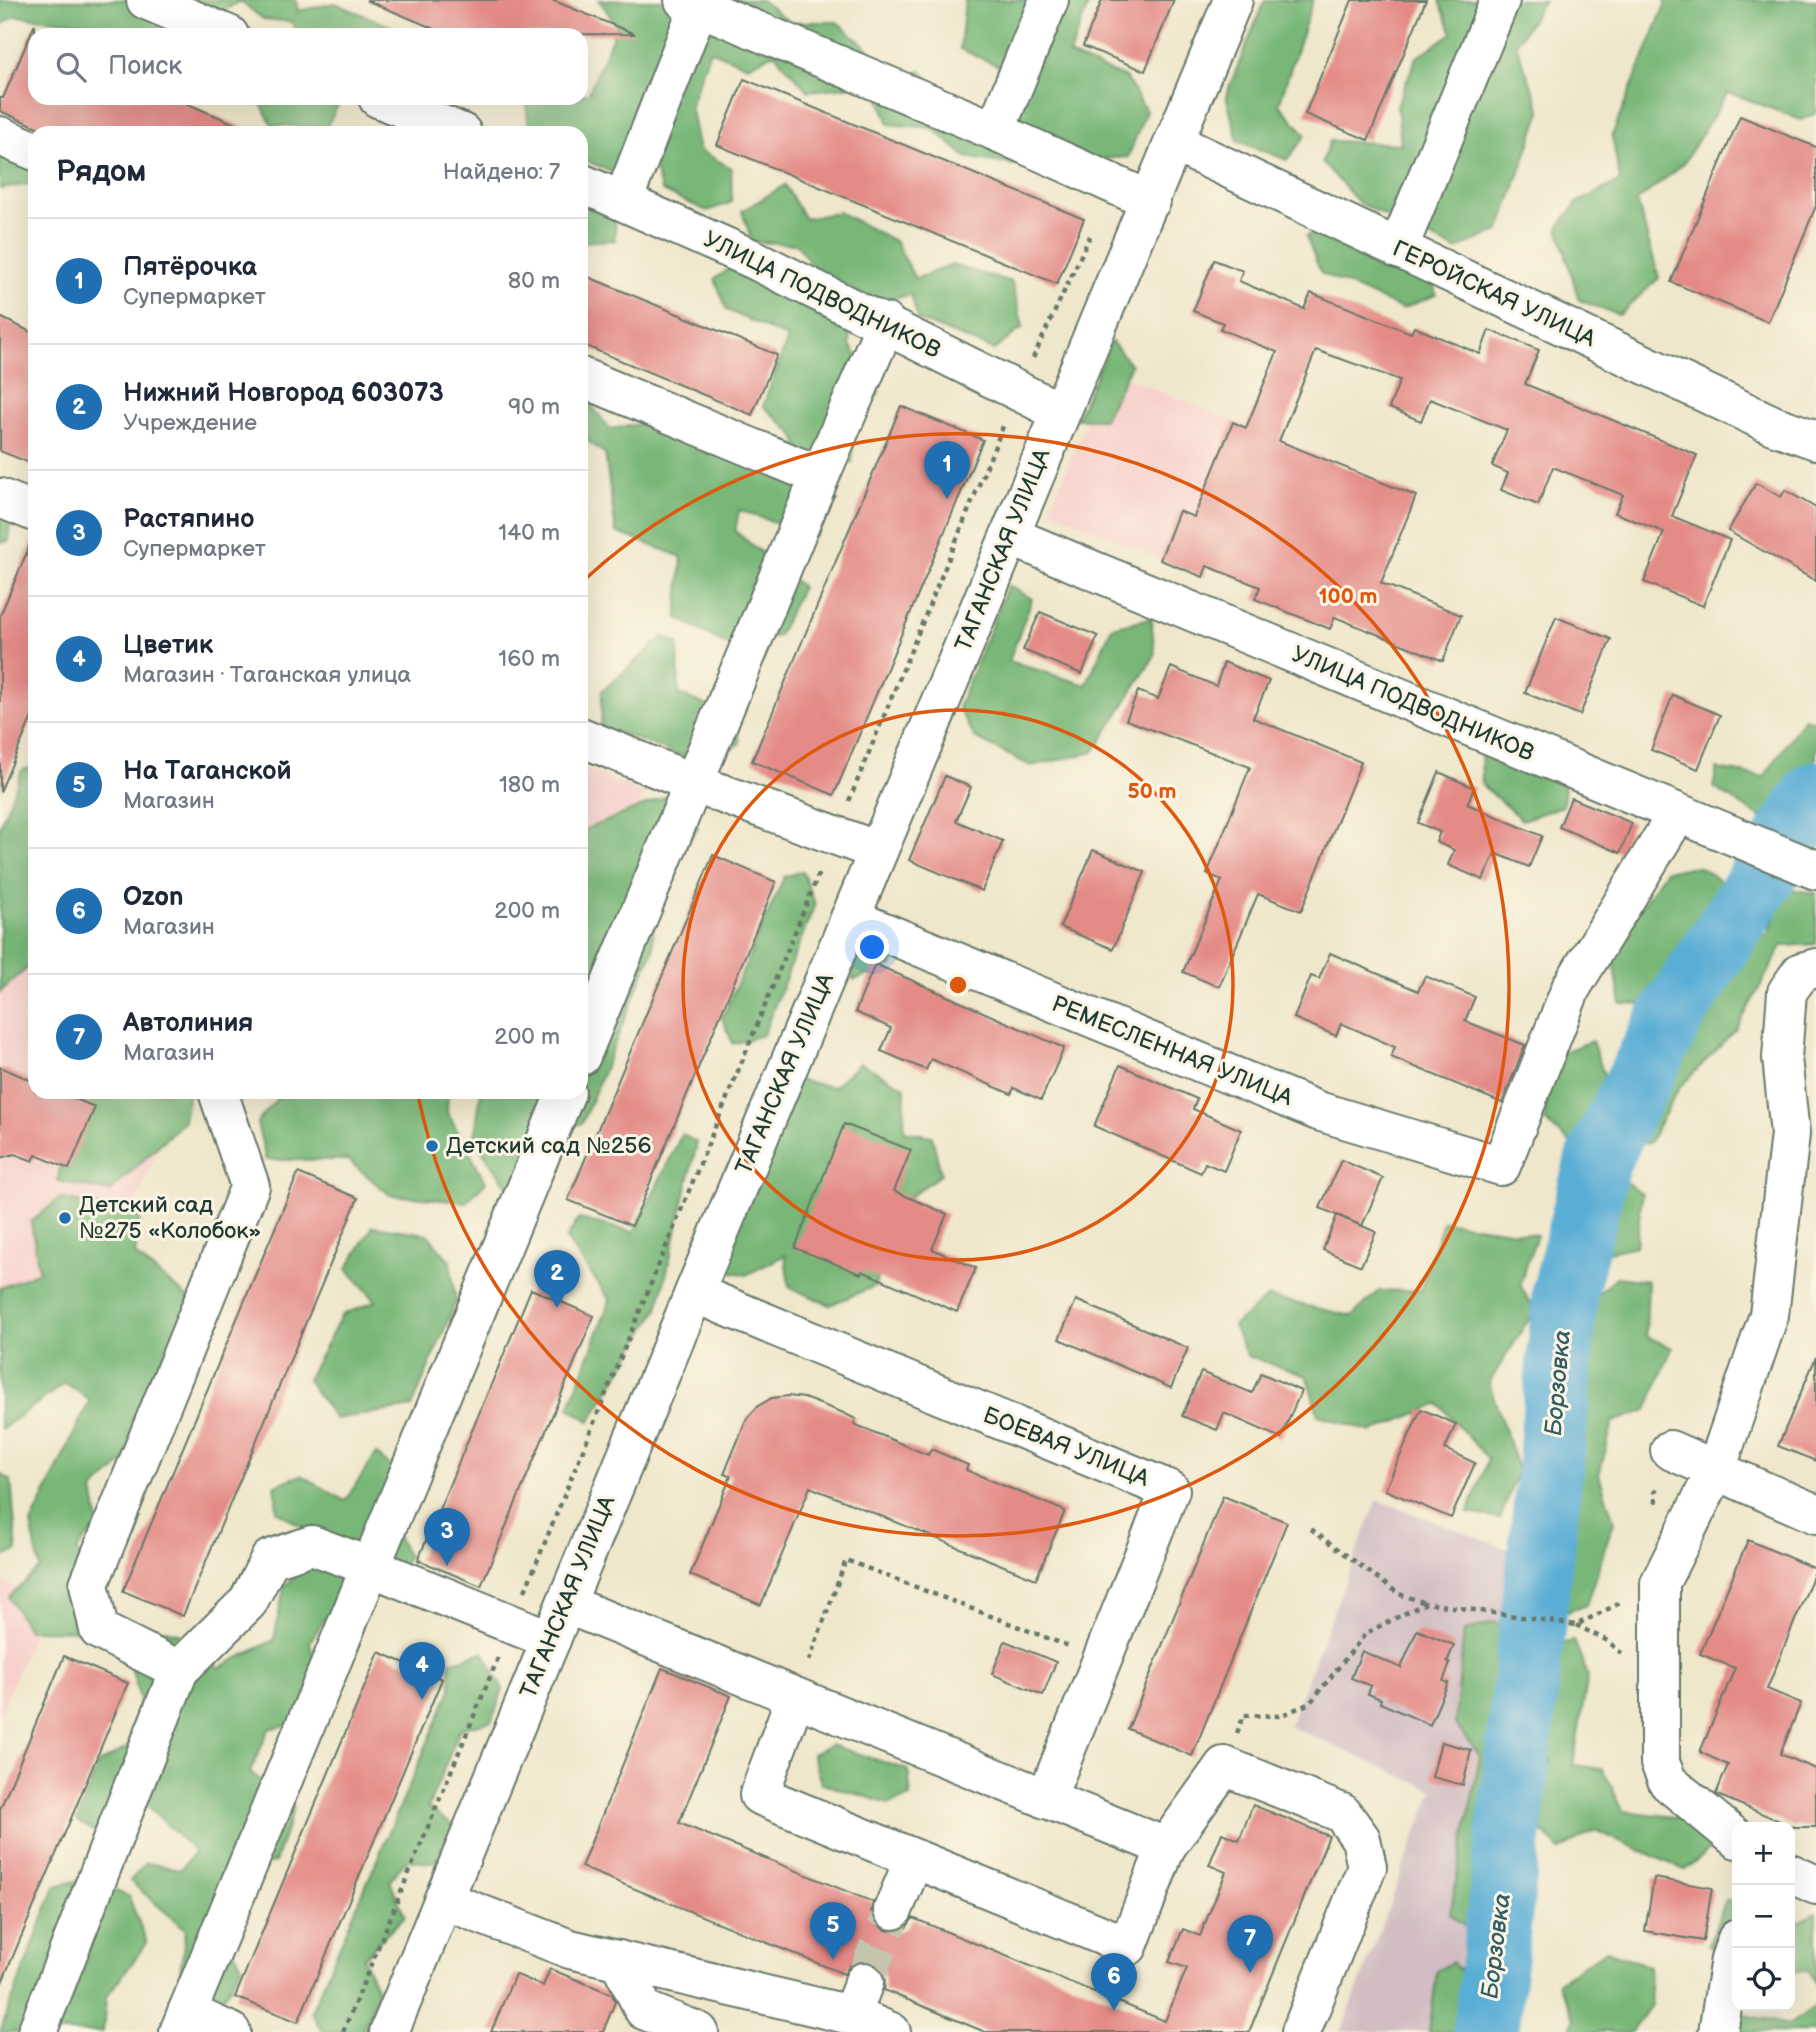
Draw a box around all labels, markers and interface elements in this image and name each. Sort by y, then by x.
search box [28,28,588,105]
icon: search [52,48,90,86]
text: Поиск [108,51,182,82]
text: Рядом [56,154,146,190]
text: Найдено: 7 [443,158,560,186]
street label: УЛИЦА ПОДВОДНИКОВ [699,225,945,365]
street label: ГЕРОЙСКАЯ УЛИЦА [1388,235,1600,353]
text: Пятёрочка [123,252,257,283]
text: 1 [74,267,84,295]
text: 80 m [508,267,560,295]
text: Супермаркет [123,283,266,311]
text: Нижний Новгород 603073 [123,378,444,409]
text: 2 [72,393,86,421]
text: 90 m [508,393,560,421]
text: Учреждение [123,409,257,437]
pin: 1 [924,441,970,499]
street label: ТАГАНСКАЯ УЛИЦА [950,445,1056,655]
text: Растяпино [123,504,254,535]
text: 3 [72,519,86,547]
text: 140 m [498,519,560,547]
text: Супермаркет [123,535,266,563]
text: 100 m [1319,584,1377,609]
text: Цветик [123,630,213,661]
street label: УЛИЦА ПОДВОДНИКОВ [1288,640,1538,768]
text: 4 [72,645,86,673]
text: 160 m [498,645,560,673]
text: Магазин · Таганская улица [123,661,411,689]
text: На Таганской [123,756,292,787]
text: 5 [72,771,86,799]
text: 180 m [499,771,560,799]
text: 50 m [1128,779,1176,804]
text: Магазин [123,787,215,815]
text: Ozon [123,882,184,913]
text: 6 [72,897,86,925]
text: 200 m [494,897,560,925]
text: Магазин [123,913,215,941]
your location [855,930,889,964]
street label: ТАГАНСКАЯ УЛИЦА [730,969,840,1179]
centre of rings [946,973,970,997]
street label: РЕМЕСЛЕННАЯ УЛИЦА [1047,990,1297,1112]
text: Автолиния [123,1008,253,1039]
text: 7 [73,1023,85,1051]
text: 200 m [494,1023,560,1051]
text: Магазин [123,1039,215,1067]
place label: Детский сад №256 [446,1132,652,1160]
marker: Детский сад №256 [424,1138,440,1154]
place label: Детский сад №275 «Колобок» [79,1191,261,1245]
marker: Детский сад №275 «Колобок» [57,1210,73,1226]
pin: 2 [534,1250,580,1308]
water label: Борзовка [1539,1329,1577,1437]
street label: БОЕВАЯ УЛИЦА [979,1401,1153,1493]
street label: ТАГАНСКАЯ УЛИЦА [515,1492,621,1702]
pin: 3 [424,1508,470,1566]
pin: 4 [399,1642,445,1700]
map controls [1732,1822,1795,2011]
button: + [1732,1822,1795,1885]
button: − [1732,1885,1795,1948]
water label: Борзовка [1475,1891,1517,2001]
pin: 5 [810,1902,856,1960]
pin: 7 [1227,1915,1273,1973]
button: locate [1732,1948,1795,2011]
pin: 6 [1091,1953,1137,2011]

